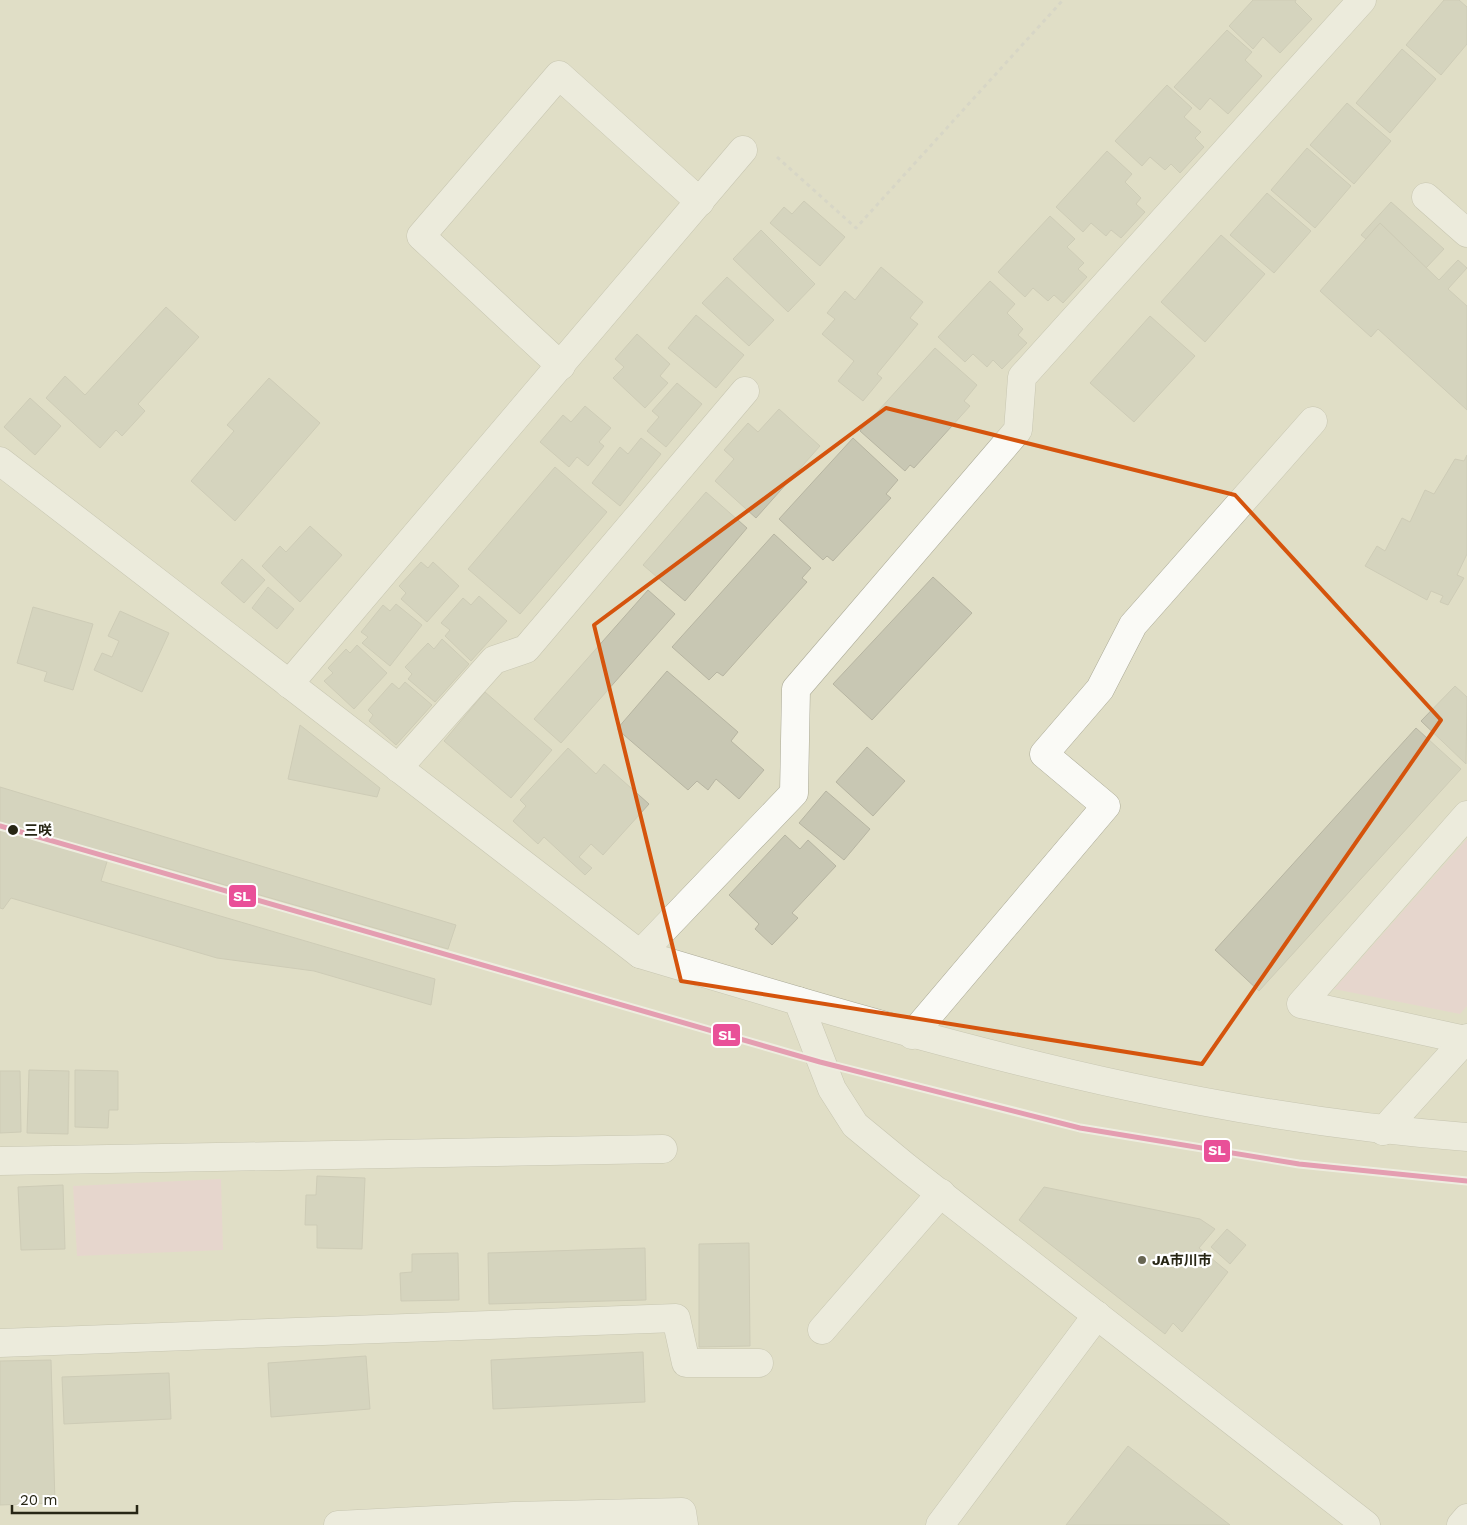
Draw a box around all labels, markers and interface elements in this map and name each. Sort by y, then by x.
place label: 三咲 [24,822,52,838]
marker: 三咲 [6,823,20,837]
line badge: SL [228,884,257,908]
text: SL [233,888,251,904]
line badge: SL [712,1023,741,1047]
text: SL [718,1027,736,1043]
line badge: SL [1203,1139,1231,1163]
text: SL [1208,1142,1226,1158]
place label: JA市川市 [1152,1252,1212,1268]
marker: JA市川市 [1136,1254,1148,1266]
scale bar [12,1482,138,1514]
text: 20 m [20,1491,58,1509]

